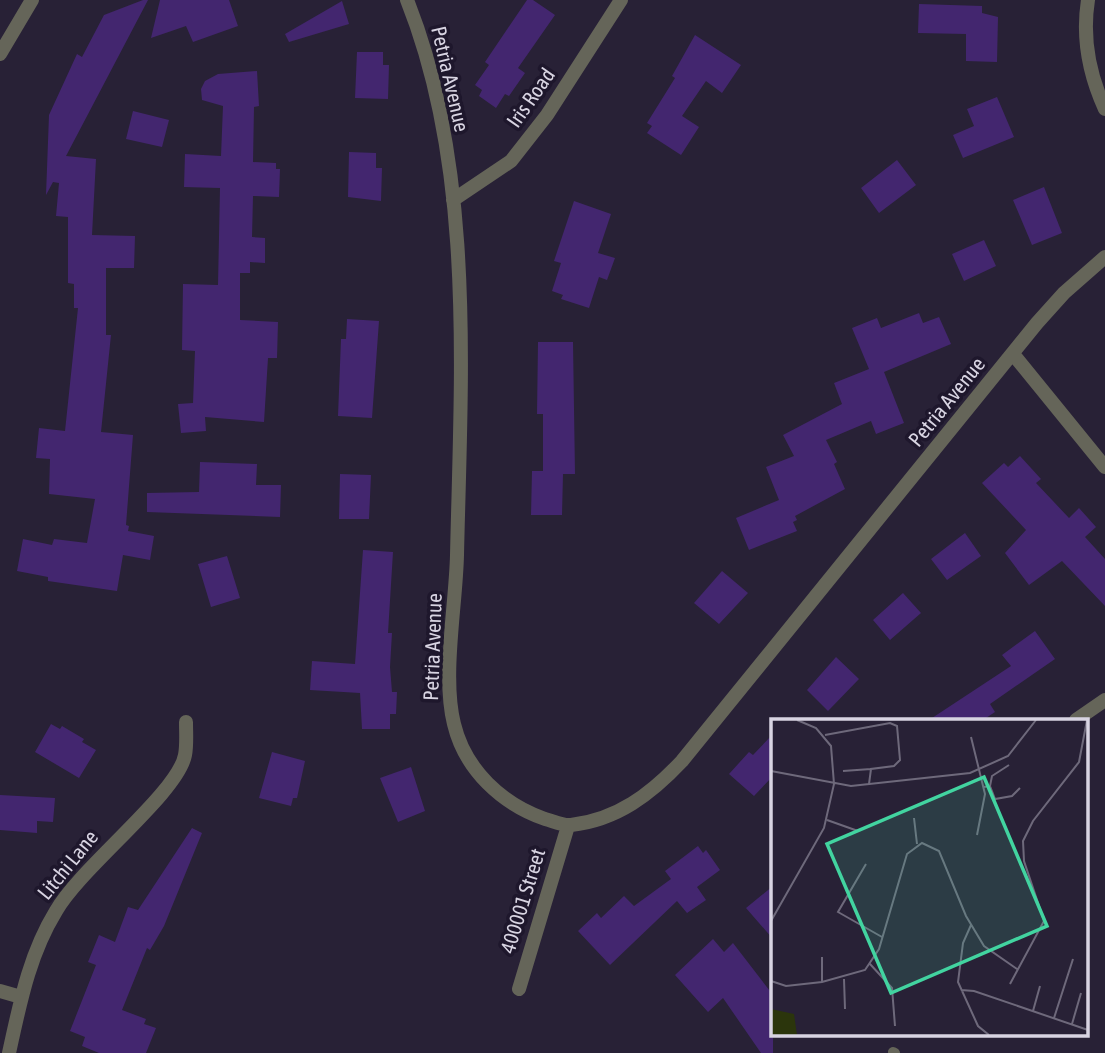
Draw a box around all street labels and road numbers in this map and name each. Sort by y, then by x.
street label: Petria Avenue [427,24,475,134]
street label: Iris Road [501,63,559,132]
street label: Petria Avenue [903,352,989,451]
street label: Petria Avenue [418,593,446,701]
street label: Litchi Lane [32,825,102,904]
street label: 400001 Street [495,845,549,956]

